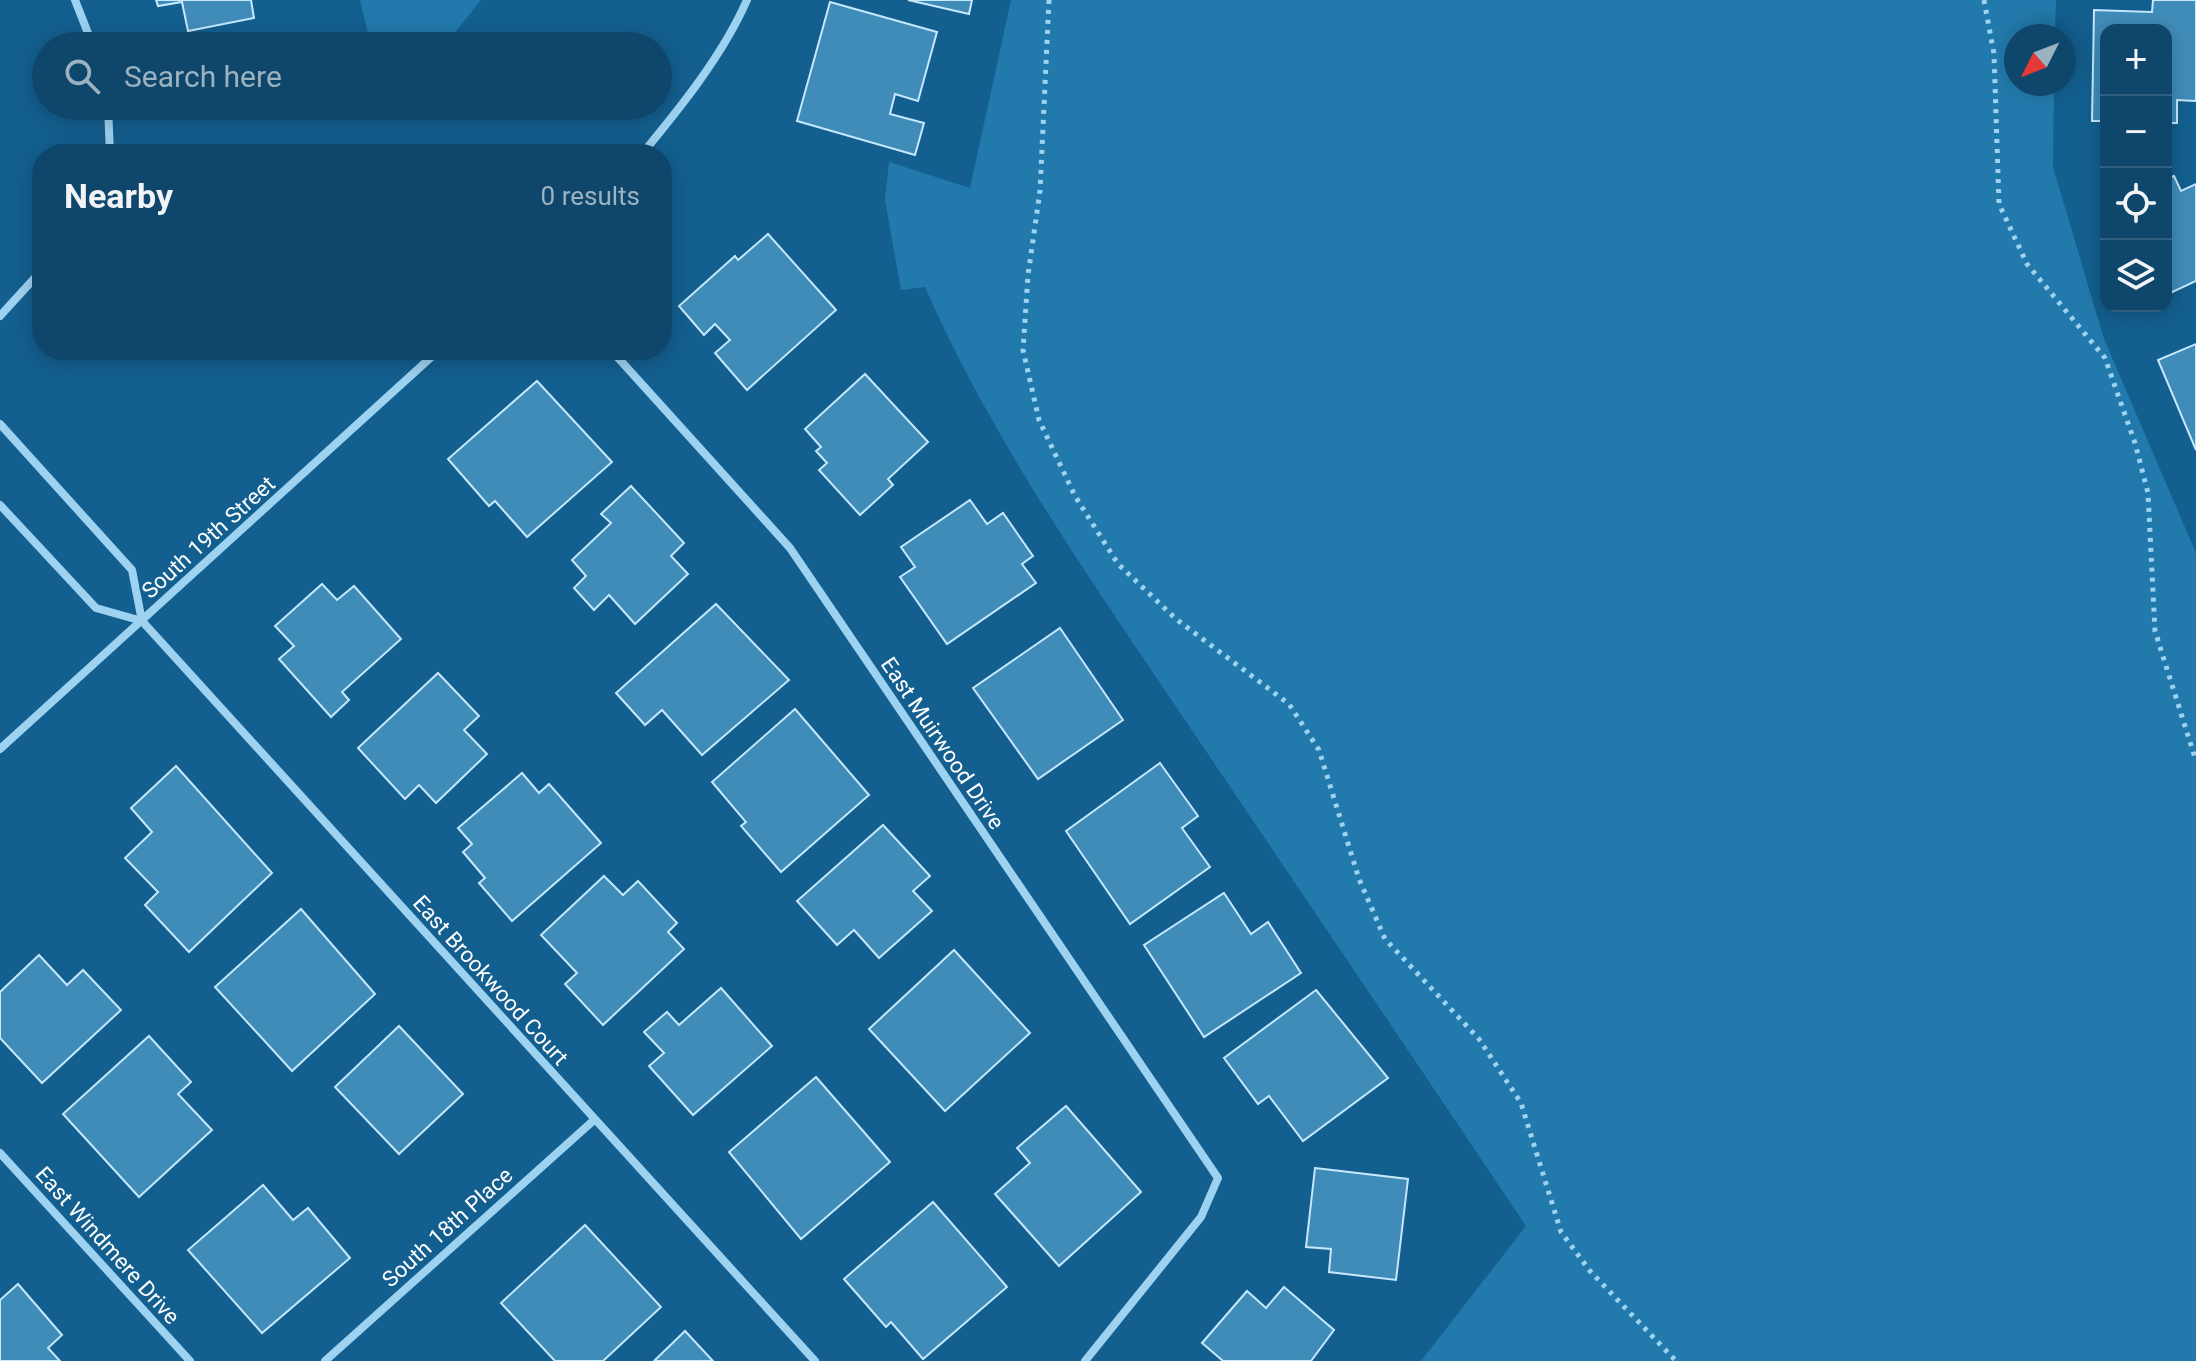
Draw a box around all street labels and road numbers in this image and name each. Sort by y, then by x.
street label: South 19th Street [137,471,280,604]
street label: East Muirwood Drive [876,653,1009,834]
street label: East Brookwood Court [408,890,573,1070]
street label: East Windmere Drive [31,1162,185,1329]
street label: South 18th Place [377,1162,518,1292]

